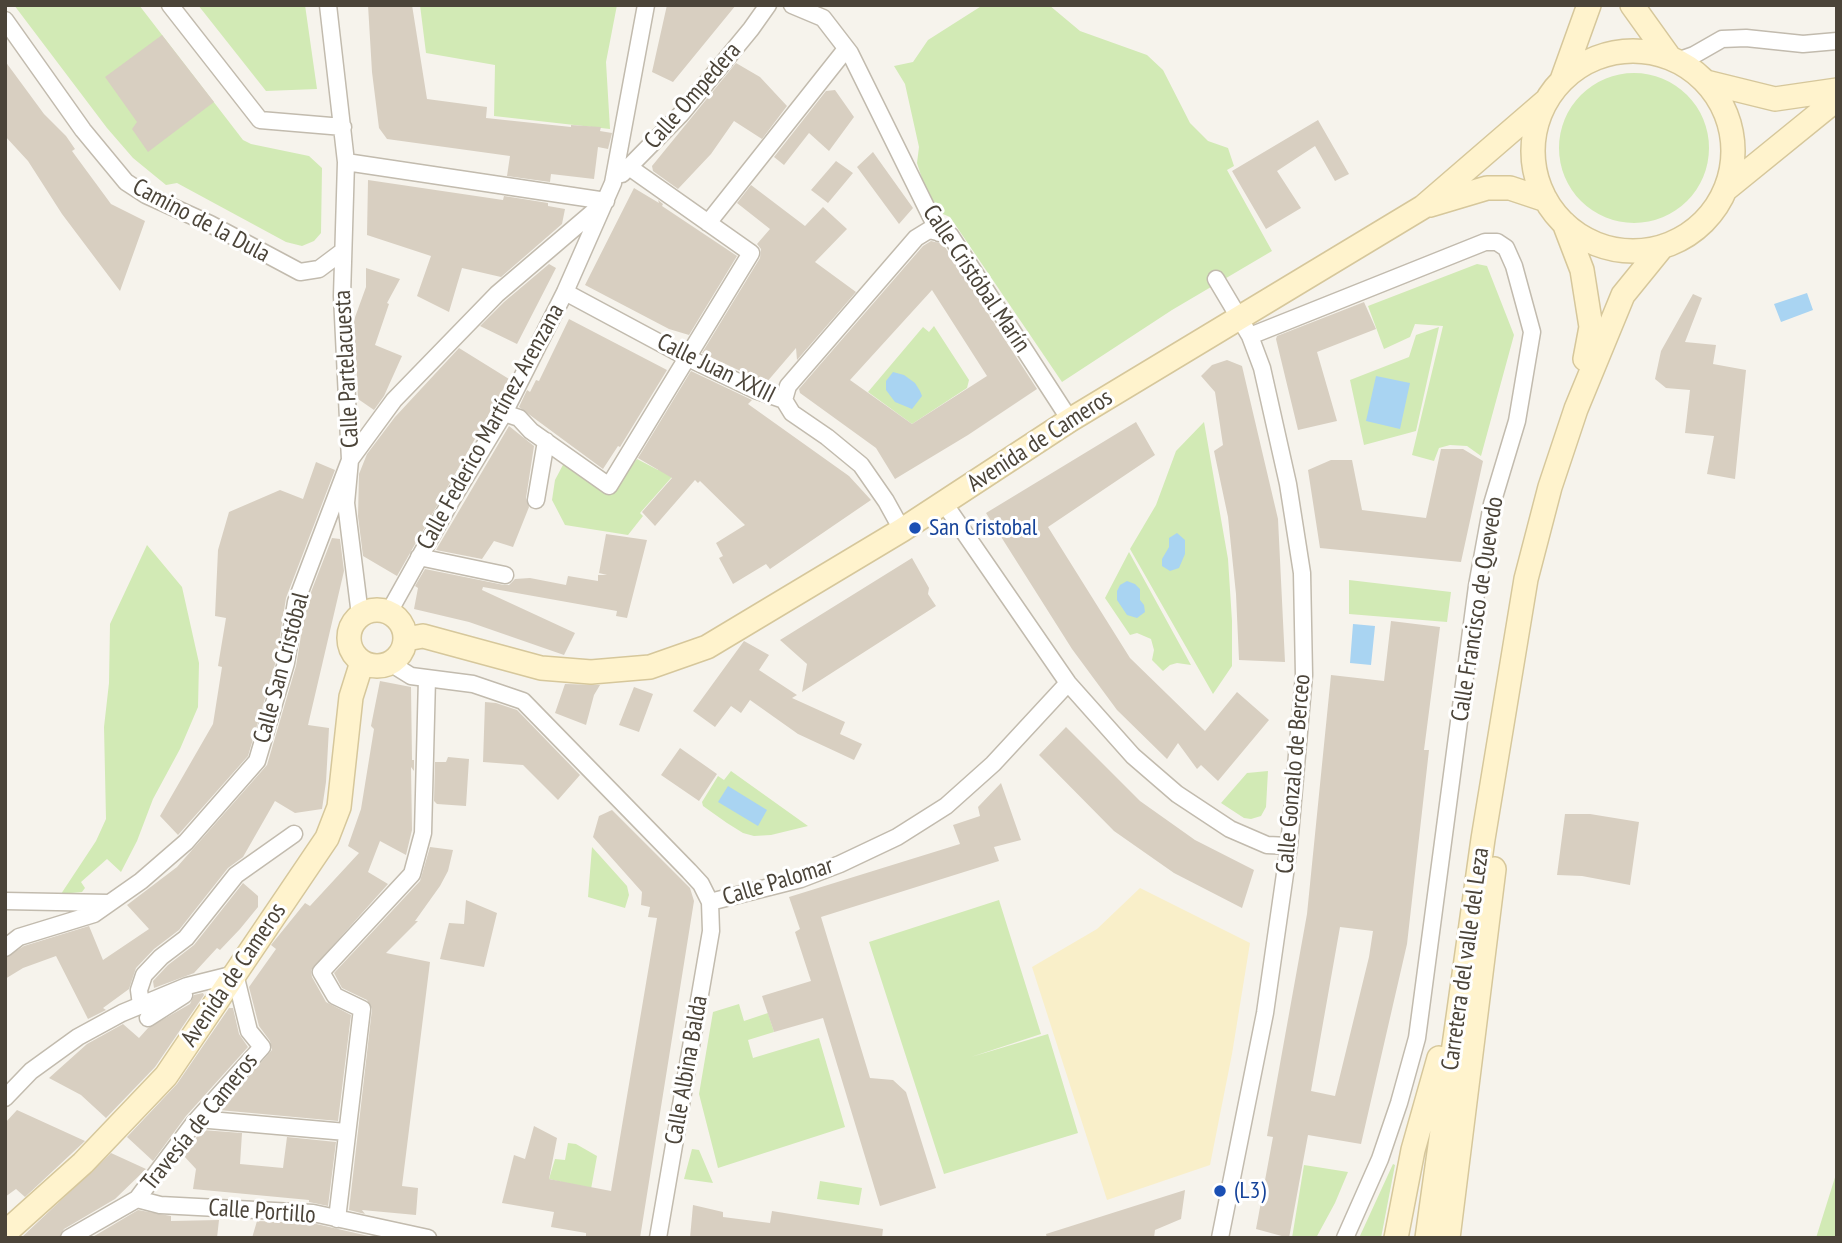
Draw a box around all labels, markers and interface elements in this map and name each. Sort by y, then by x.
street label: Calle Ompedera [639,37,747,155]
street label: Camino de la Dula [128,173,274,269]
street label: Calle Cristóbal Marín [916,200,1036,358]
street label: Calle Partelacuesta [328,289,366,449]
street label: Calle Federico Martínez Arenzana [411,299,571,555]
street label: Calle Juan XXIII [652,328,780,410]
street label: Avenida de Cameros [962,383,1118,499]
street label: Calle Francisco de Quevedo [1446,495,1510,723]
place label: San Cristobal [929,514,1037,542]
marker: San Cristobal [907,520,923,536]
street label: Calle San Cristóbal [248,589,316,747]
street label: Calle Gonzalo de Berceo [1271,673,1317,875]
street label: Carretera del valle del Leza [1436,846,1496,1072]
street label: Calle Palomar [719,852,837,912]
street label: Avenida de Cameros [175,898,293,1052]
street label: Calle Albina Balda [660,993,714,1147]
street label: Travesía de Cameros [136,1048,264,1196]
place label: (L3) [1234,1177,1266,1205]
marker: (L3) [1212,1183,1228,1199]
street label: Calle Portillo [207,1194,317,1230]

